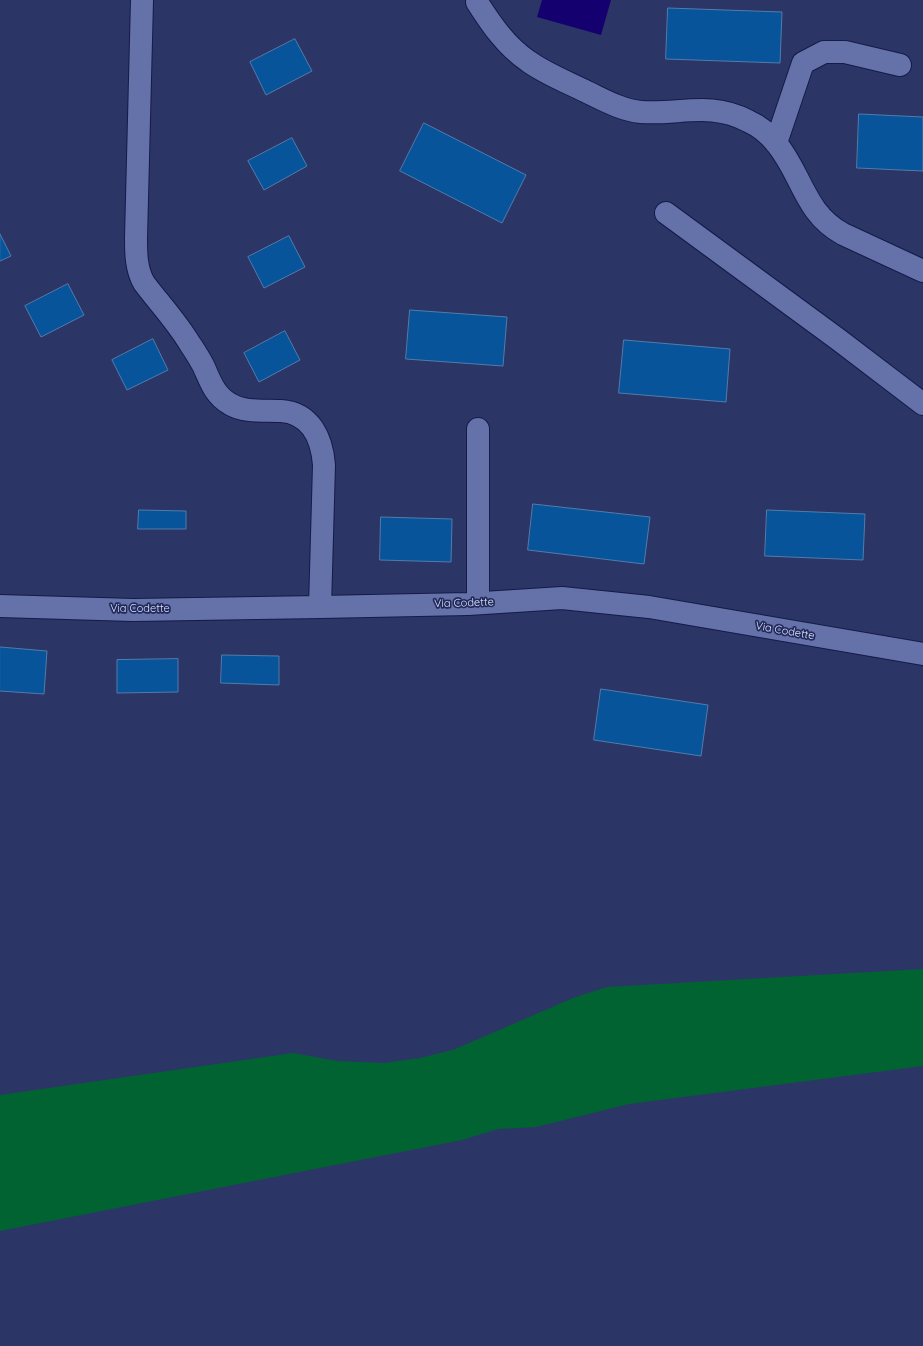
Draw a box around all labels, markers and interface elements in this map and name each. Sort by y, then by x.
street label: Via Codette [434,595,494,611]
street label: Via Codette [110,602,170,616]
street label: Via Codette [754,619,816,643]

